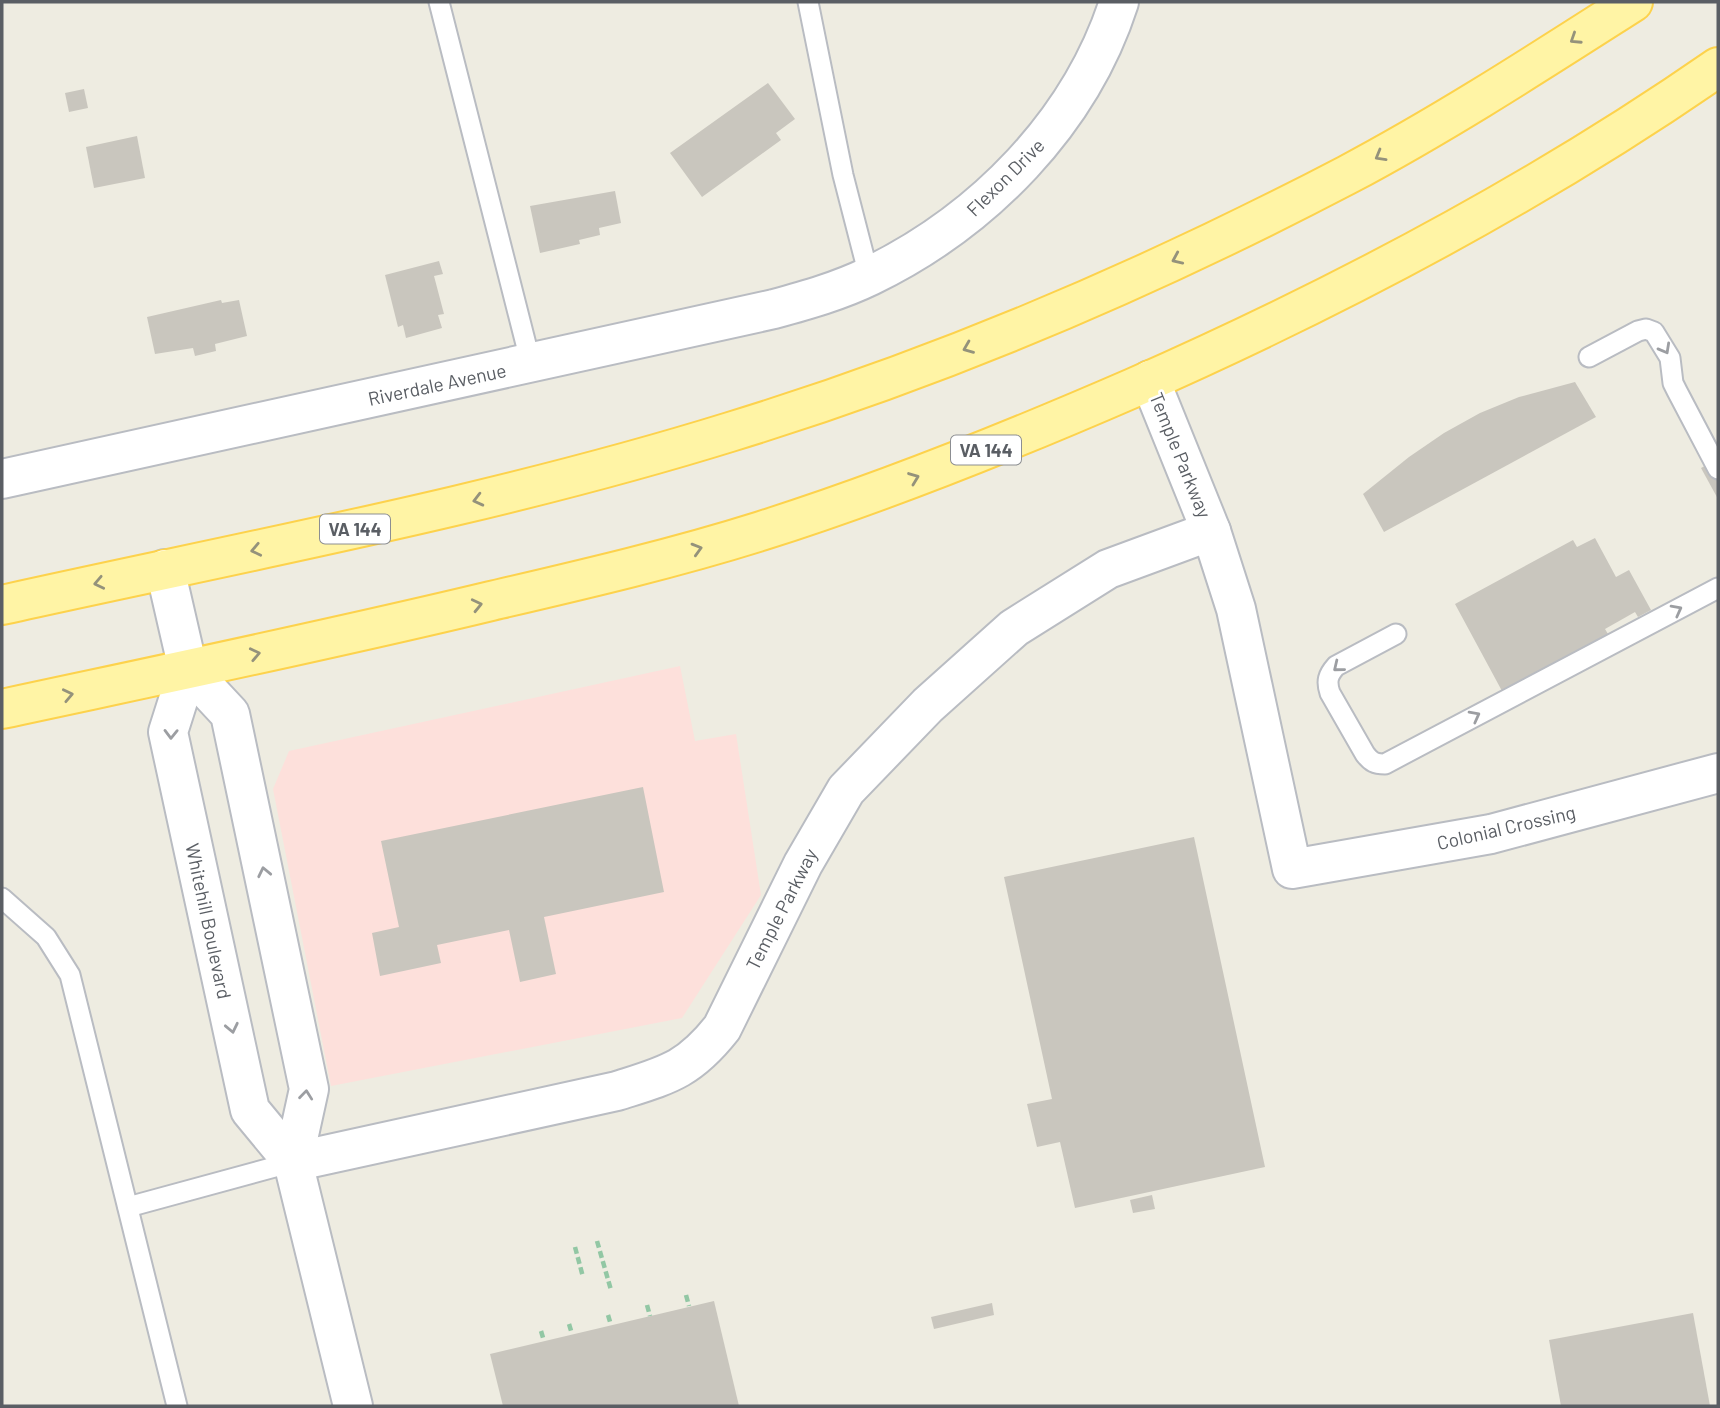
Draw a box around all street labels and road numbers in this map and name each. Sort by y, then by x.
street label: Flexon Drive [961,133,1049,221]
street label: Riverdale Avenue [366,358,508,410]
street label: Temple Parkway [1145,389,1217,521]
road number: VA 144 [951,436,1021,464]
road number: VA 144 [320,514,390,544]
street label: Colonial Crossing [1434,800,1578,854]
street label: Whitehill Boulevard [181,841,237,1001]
street label: Temple Parkway [740,844,822,974]

